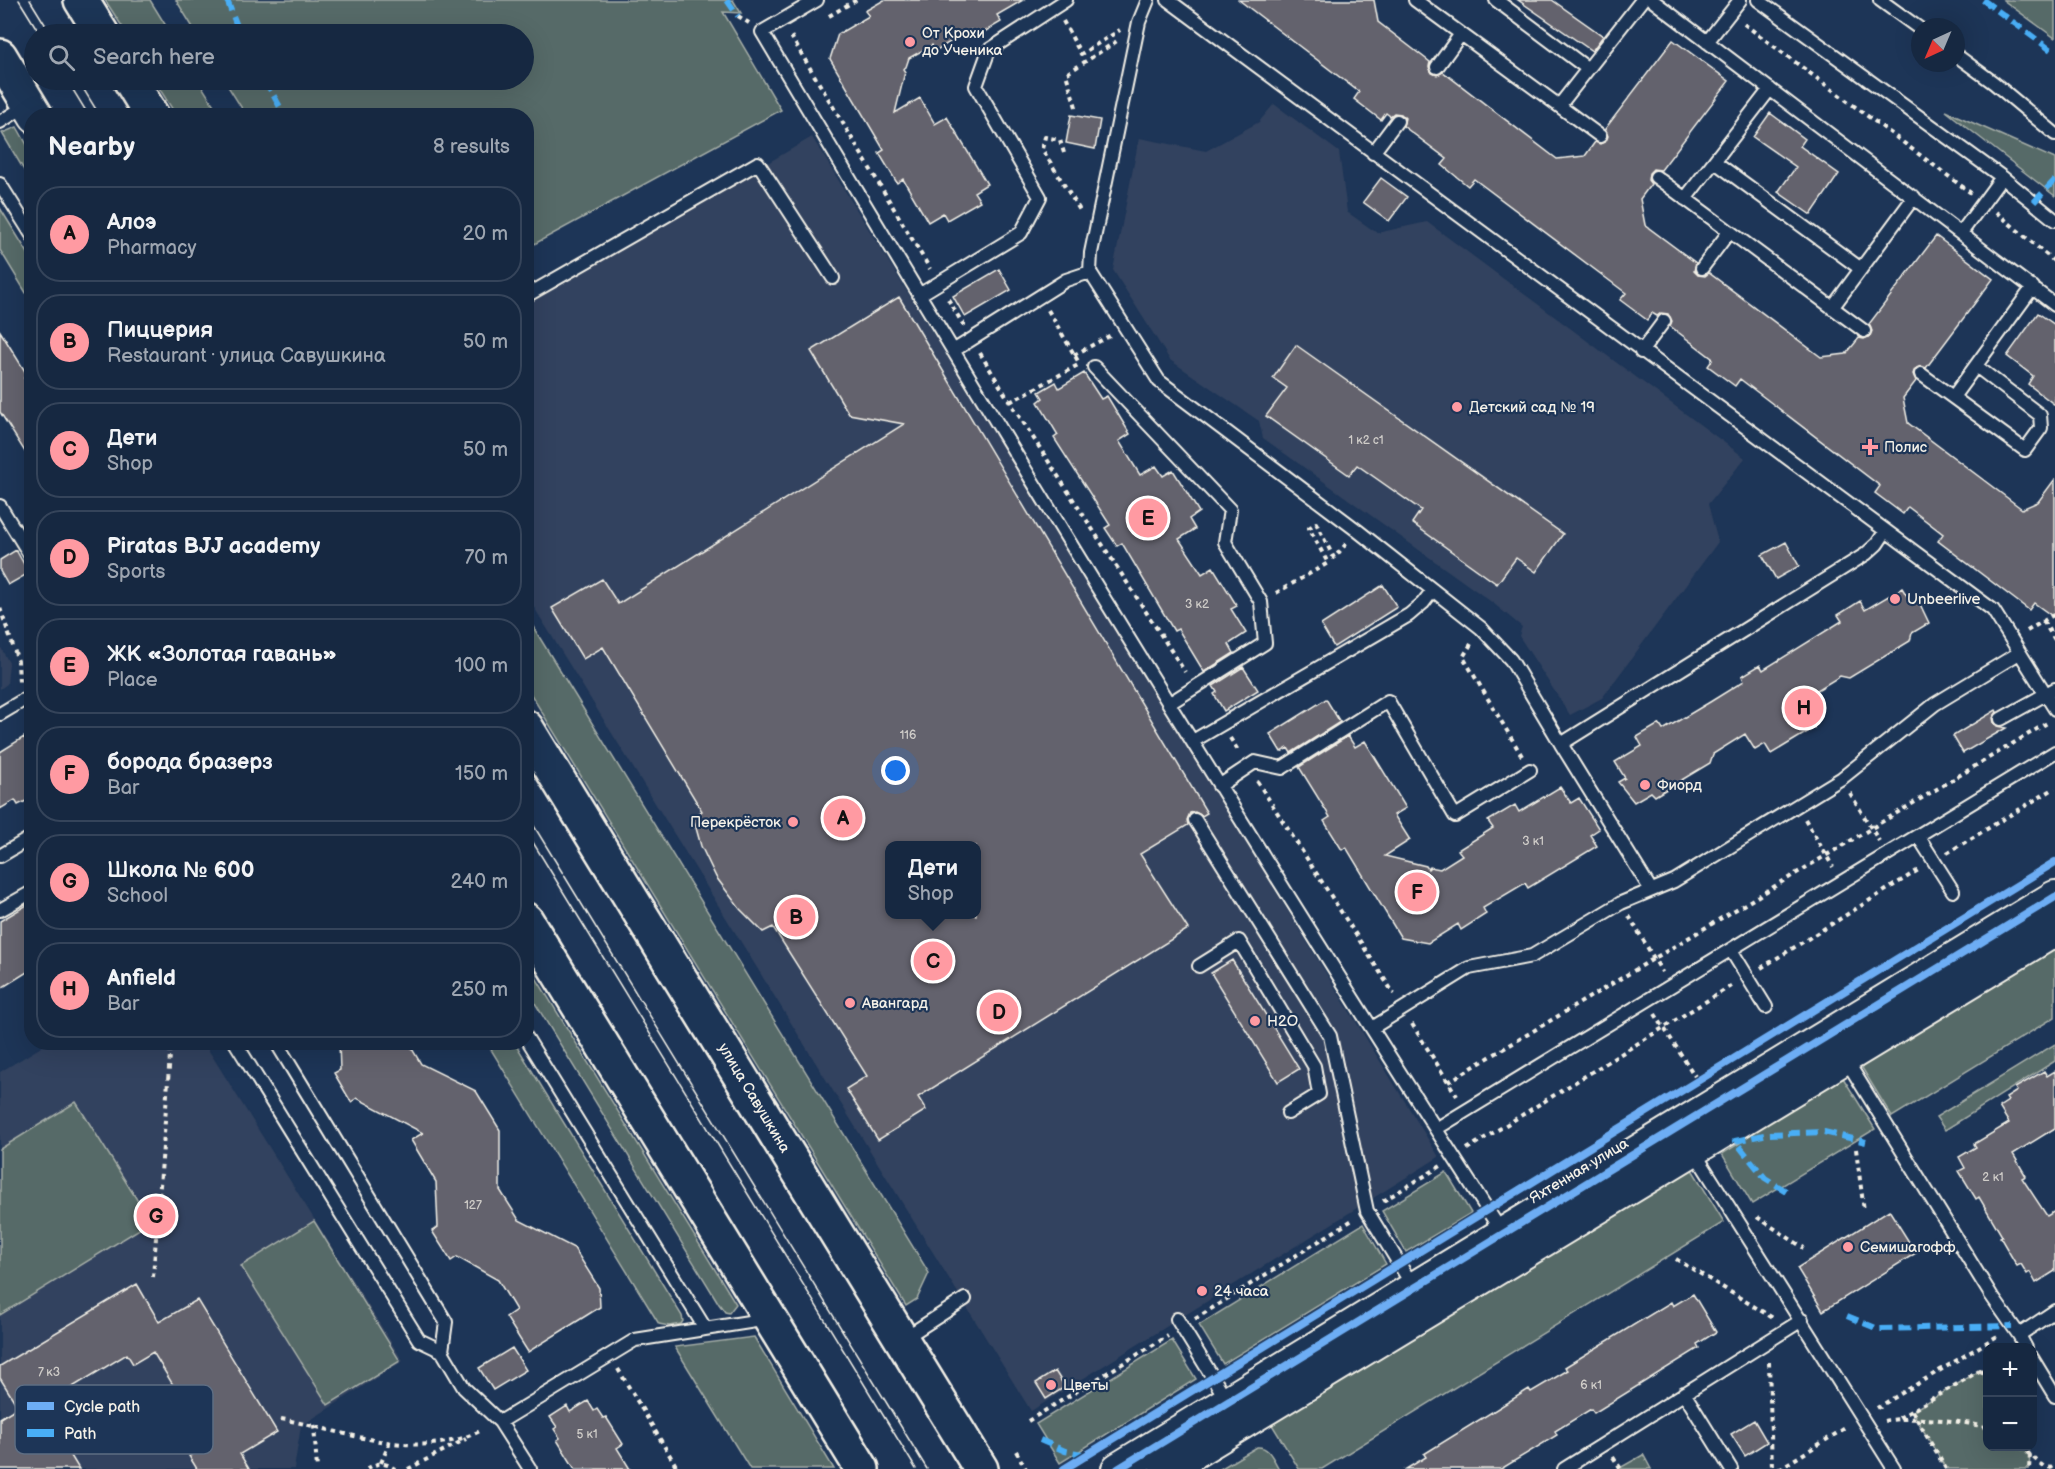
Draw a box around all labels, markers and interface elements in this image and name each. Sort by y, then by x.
north arrow [1911,18,1965,72]
search box [24,24,534,90]
place label: От Крохи до Ученика [922,24,1002,60]
marker: От Крохи до Ученика [903,35,917,49]
icon: search [45,41,78,74]
text: Search here [93,44,215,71]
text: Nearby [48,132,135,163]
text: 8 results [433,135,510,159]
text: Алоэ [107,209,156,236]
text: A [63,222,76,246]
text: 20 m [463,222,508,246]
text: Pharmacy [107,236,197,260]
text: Пиццерия [107,317,213,344]
text: B [62,330,77,354]
text: 50 m [463,330,508,354]
text: Restaurant · улица Савушкина [107,344,386,368]
place label: Детский сад № 19 [1469,398,1595,417]
marker: Детский сад № 19 [1450,400,1464,414]
text: Дети [107,425,158,452]
house number: 1 к2 с1 [1348,433,1384,448]
text: C [62,438,77,462]
text: 50 m [463,438,508,462]
marker: Полис [1861,438,1879,456]
place label: Полис [1884,438,1928,457]
text: Shop [107,452,153,476]
pin: E [1128,496,1168,540]
text: Piratas BJJ academy [107,533,320,560]
text: D [63,546,76,570]
text: 70 m [464,546,508,570]
text: Sports [107,560,165,584]
place label: Unbeerlive [1907,590,1981,609]
marker: Unbeerlive [1888,592,1902,606]
house number: 3 к2 [1185,597,1209,612]
text: ЖК «Золотая гавань» [107,641,337,668]
text: E [63,654,76,678]
text: 100 m [455,654,508,678]
text: Place [107,668,158,692]
pin: H [1784,686,1824,730]
house number: 116 [900,728,916,743]
text: борода бразерз [107,749,273,776]
your location [881,756,910,785]
text: F [63,762,76,786]
text: 150 m [455,762,508,786]
text: Bar [107,776,139,800]
place label: Фиорд [1657,776,1702,795]
marker: Фиорд [1638,778,1652,792]
pin: A [824,796,862,840]
place label: Перекрёсток [690,813,781,832]
marker: Перекрёсток [786,815,800,829]
house number: 3 к1 [1522,834,1544,849]
popup [885,841,981,919]
text: Дети [908,855,958,882]
text: Школа № 600 [107,857,254,884]
text: G [62,870,77,894]
text: 240 m [451,870,508,894]
pin: F [1398,870,1436,914]
text: Shop [908,882,954,906]
text: School [107,884,168,908]
pin: B [776,894,816,940]
pin: C [914,938,952,984]
text: Anfield [107,965,176,992]
text: H [62,978,77,1002]
text: 250 m [451,978,508,1002]
pin: D [980,990,1018,1034]
text: Bar [107,992,139,1016]
place label: Авангард [861,994,928,1013]
marker: Авангард [843,996,857,1010]
place label: H2O [1267,1012,1298,1031]
marker: H2O [1248,1014,1262,1028]
street label: улица Савушкина [714,1040,794,1156]
street label: Яхтенная улица [1526,1134,1632,1208]
house number: 2 к1 [1982,1170,2004,1185]
pin: G [136,1194,176,1238]
house number: 127 [464,1198,482,1213]
place label: Семишагофф [1860,1238,1956,1257]
marker: Семишагофф [1841,1240,1855,1254]
place label: 24 часа [1214,1282,1269,1301]
marker: 24 часа [1195,1284,1209,1298]
map controls [1983,1343,2037,1451]
button: + [1983,1343,2037,1397]
house number: 7 к3 [38,1365,60,1380]
place label: Цветы [1063,1376,1108,1395]
marker: Цветы [1044,1378,1058,1392]
house number: 6 к1 [1580,1378,1602,1393]
legend [15,1385,213,1454]
button: − [1983,1397,2037,1451]
text: Cycle path [64,1398,140,1417]
text: Path [64,1425,96,1444]
house number: 5 к1 [576,1427,598,1442]

